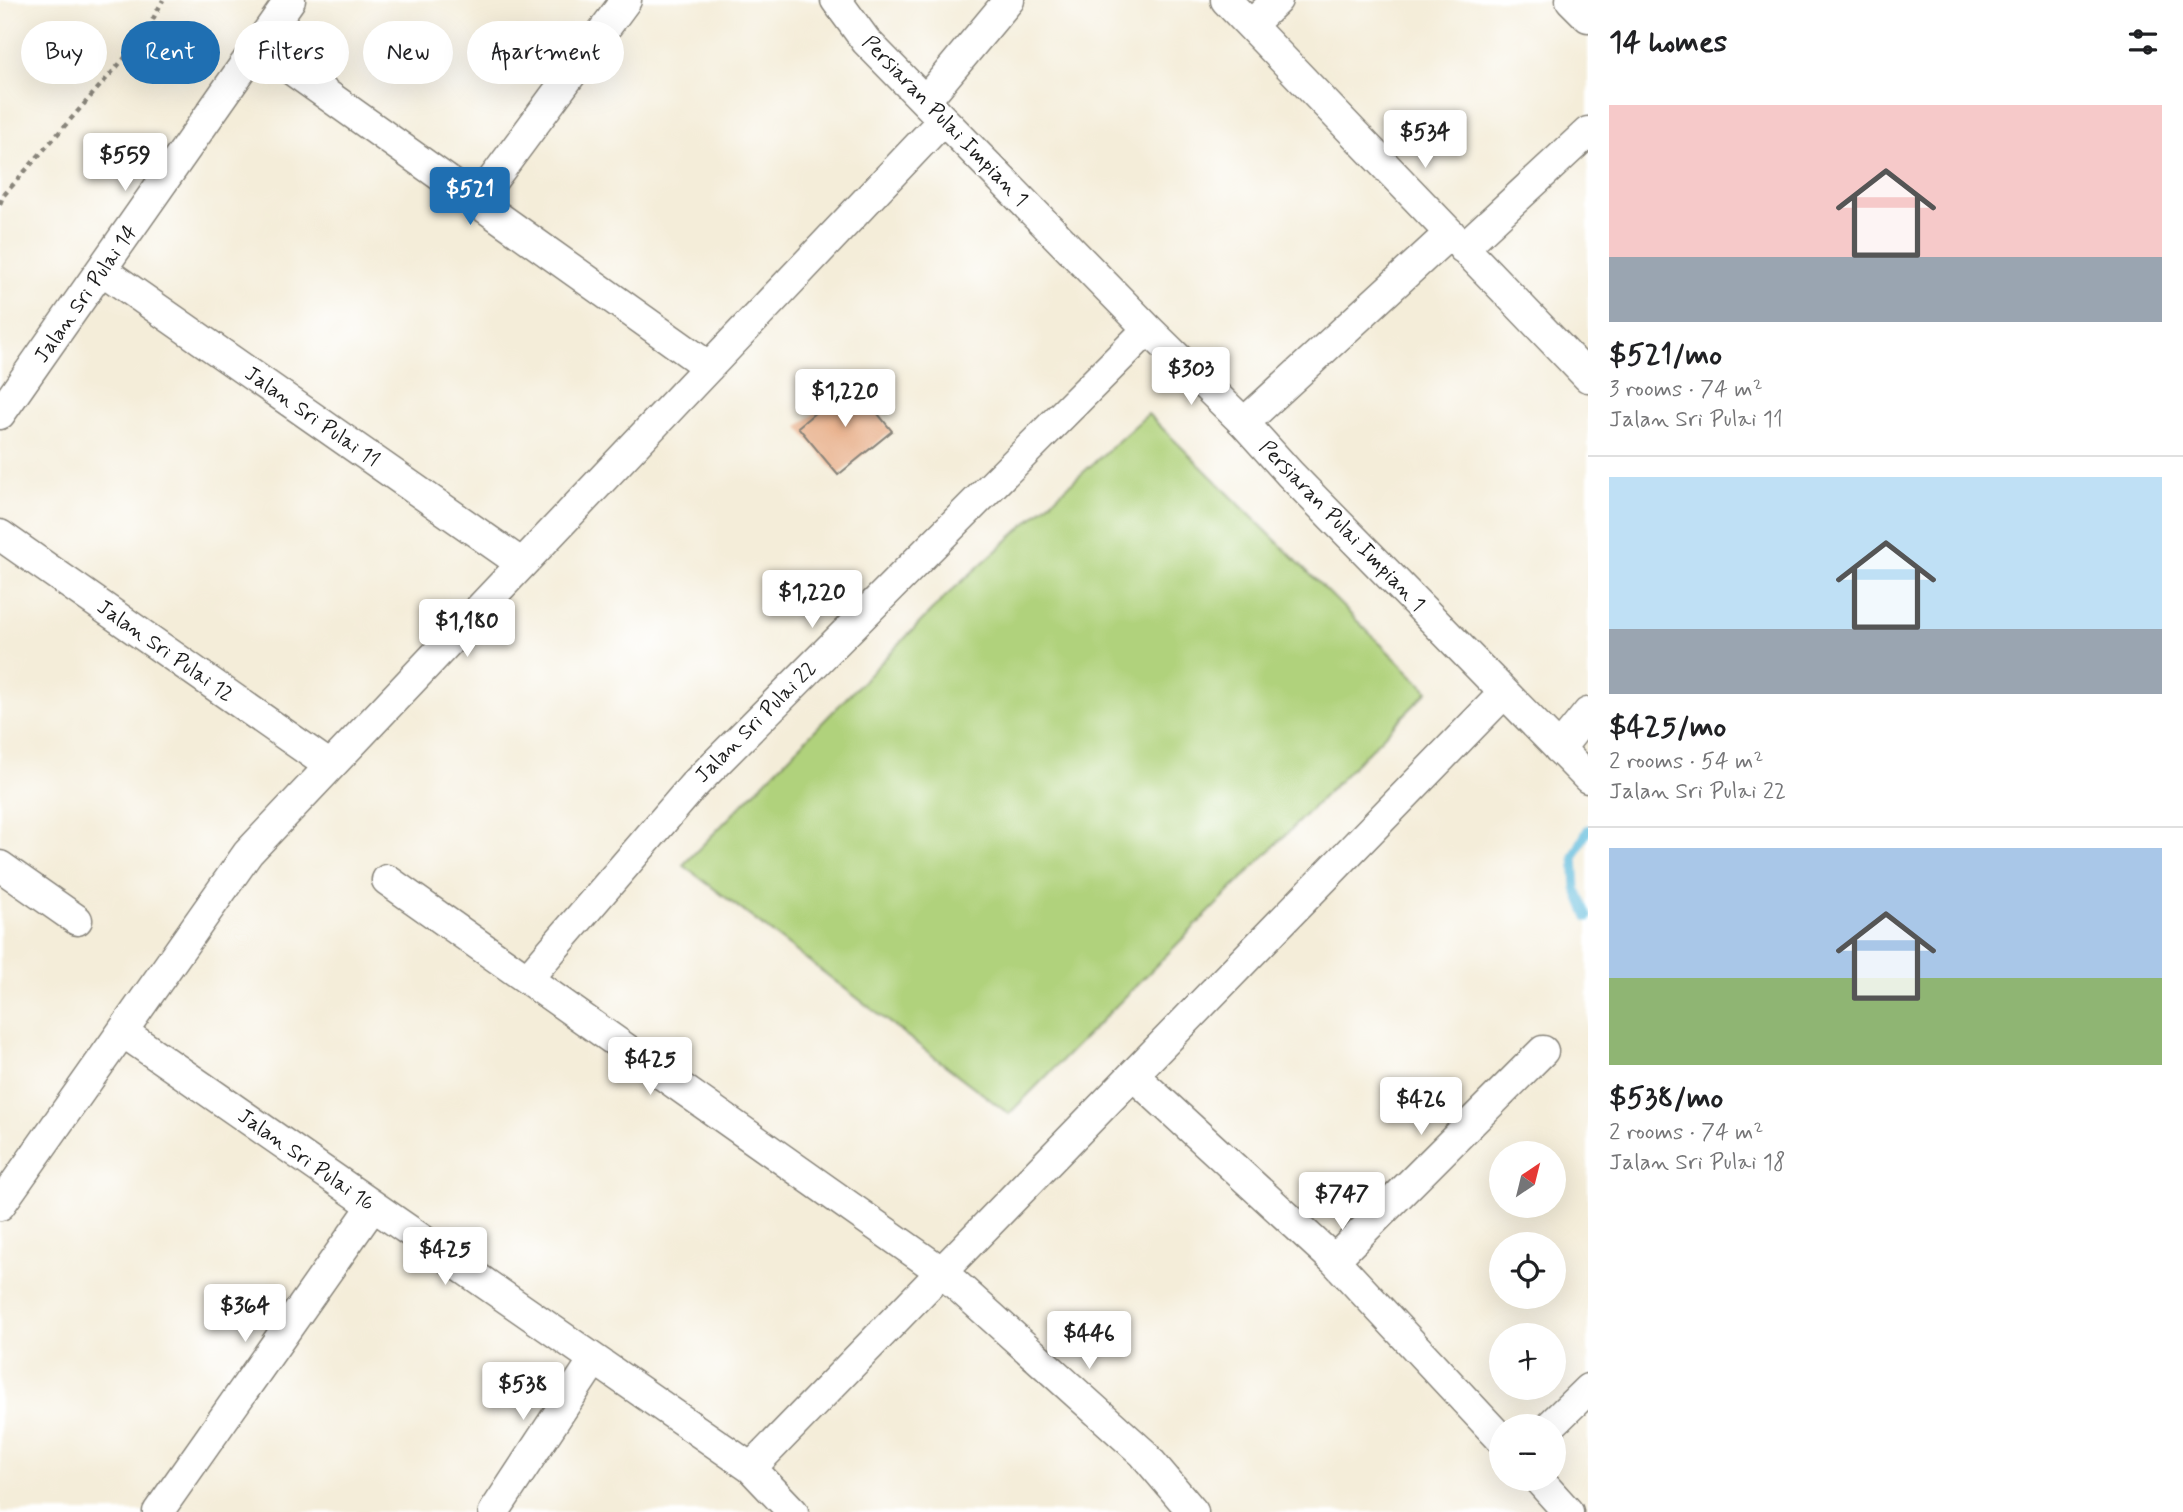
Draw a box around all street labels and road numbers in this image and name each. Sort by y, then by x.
street label: Persiaran Pulai Impian 1 [856,29,1034,213]
street label: Jalan Sri Pulai 14 [28,219,144,369]
street label: Jalan Sri Pulai 11 [239,360,385,474]
street label: Persiaran Pulai Impian 1 [1253,434,1431,618]
street label: Jalan Sri Pulai 12 [91,593,239,709]
street label: Jalan Sri Pulai 22 [689,655,823,789]
street label: Jalan Sri Pulai 16 [232,1102,380,1218]

